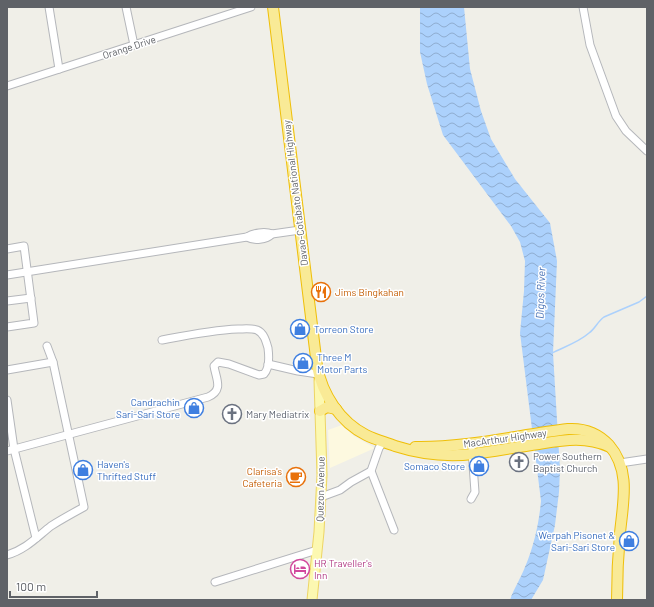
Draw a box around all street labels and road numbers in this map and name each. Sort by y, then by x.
street label: Orange Drive [101,33,157,61]
street label: Davao-Cotabato National Highway [280,119,310,267]
street label: MacArthur Highway [463,426,548,450]
street label: Quezon Avenue [313,456,327,522]

